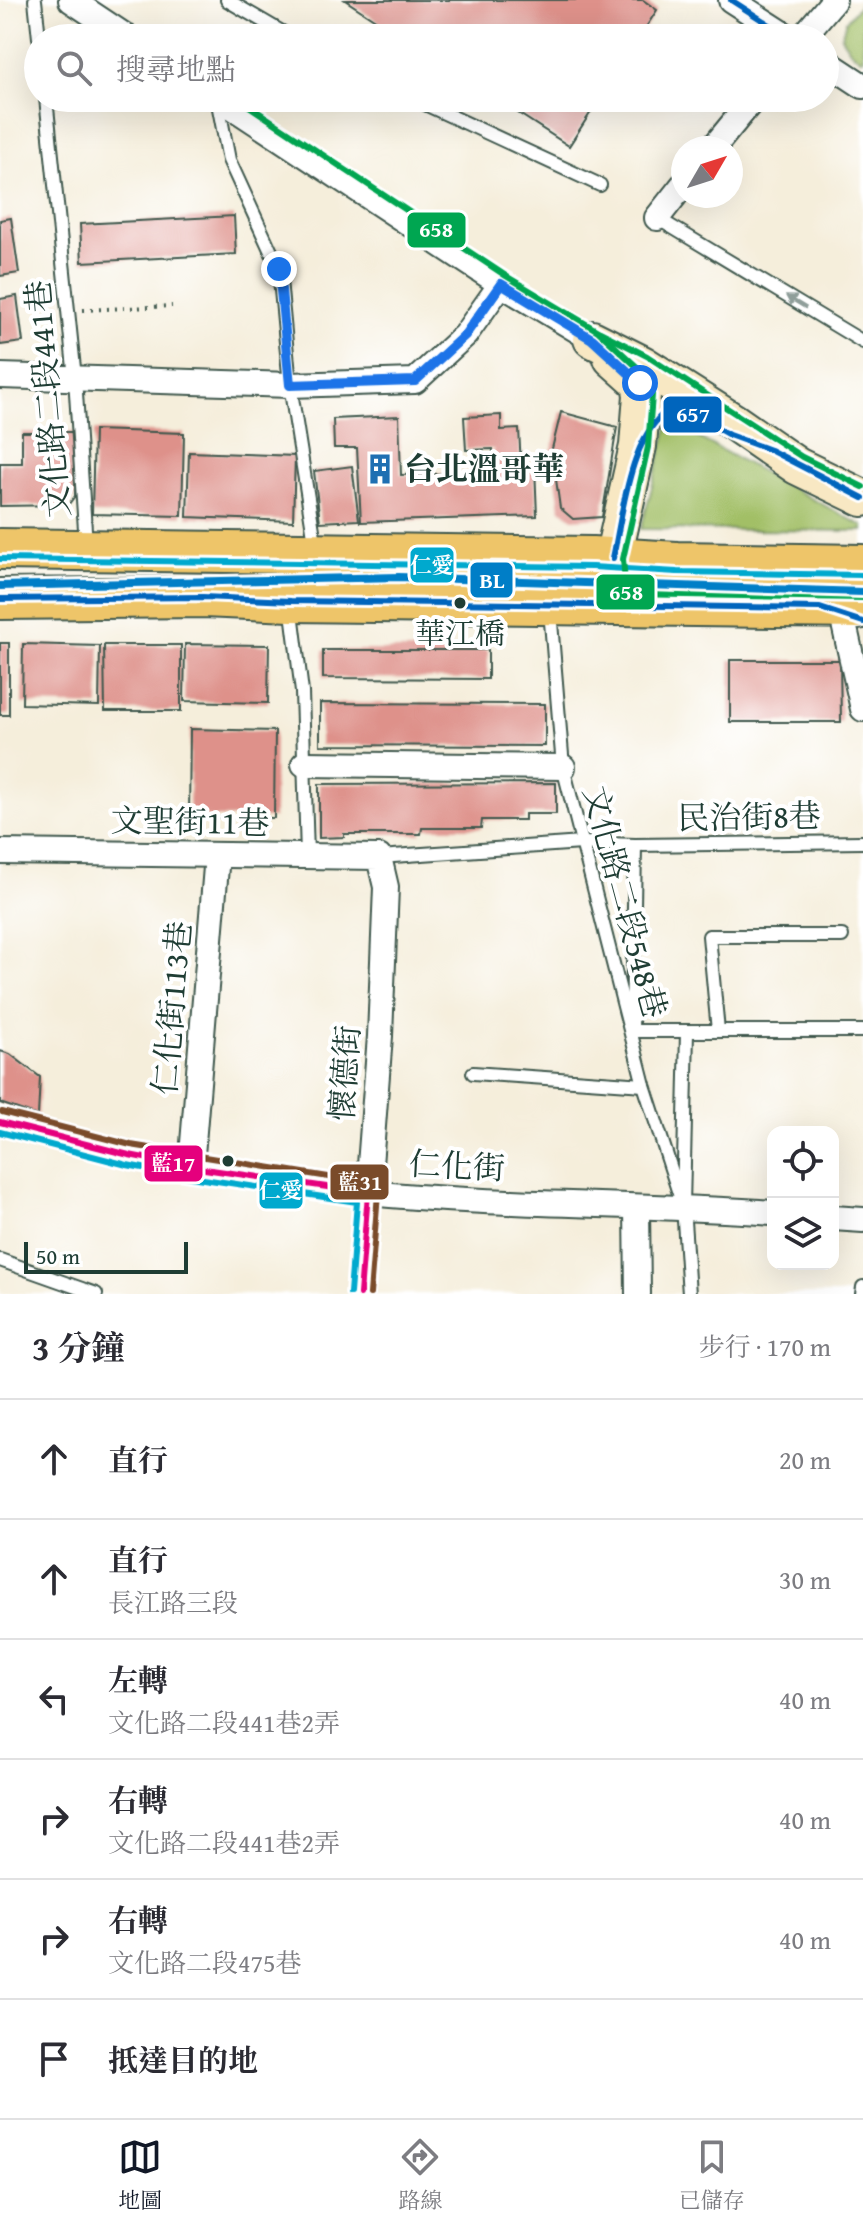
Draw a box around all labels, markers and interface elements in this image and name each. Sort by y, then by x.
search box [24,24,839,112]
icon: search [52,46,96,90]
text: 搜尋地點 [116,47,236,91]
north arrow [671,136,743,208]
line badge: 658 [406,211,467,249]
text: 658 [419,213,453,245]
route end [261,251,297,287]
street label: 文化路二段441巷 [14,278,81,520]
one-way arrow [785,295,807,309]
route start [622,365,658,401]
line badge: 657 [662,395,723,434]
text: 657 [676,398,710,430]
place label: 台北溫哥華 [404,445,564,492]
building icon: 台北溫哥華 [363,452,397,486]
line badge: 仁愛 [409,546,455,584]
text: 仁愛 [410,549,454,581]
line badge: BL [469,561,514,599]
text: BL [479,564,505,596]
line badge: 658 [595,573,656,611]
text: 658 [609,576,643,608]
marker: 華江橋 [452,595,468,611]
place label: 華江橋 [415,611,505,655]
street label: 文化路二段548巷 [572,781,679,1023]
street label: 民治街8巷 [677,792,821,841]
street label: 文聖街11巷 [110,797,270,846]
street label: 仁化街113巷 [140,919,203,1097]
street label: 懷德街 [318,1023,371,1122]
map controls [767,1126,839,1270]
button: locate [767,1126,839,1198]
street label: 仁化街 [408,1140,506,1191]
line badge: 藍17 [143,1144,204,1183]
text: 藍17 [151,1147,195,1179]
unlabelled marker [220,1153,236,1169]
line badge: 藍31 [329,1163,390,1201]
text: 藍31 [338,1166,382,1198]
line badge: 仁愛 [258,1171,304,1210]
text: 仁愛 [259,1174,303,1206]
button: layers [767,1198,839,1270]
scale bar [24,1238,188,1274]
text: 50 m [36,1240,80,1272]
text: 3 分鐘 [32,1323,125,1372]
text: 步行 · 170 m [699,1327,831,1366]
icon: ahead [32,1437,76,1481]
text: 直行 [108,1438,168,1482]
text: 20 m [779,1440,831,1479]
text: 直行 [108,1538,168,1582]
icon: ahead [32,1557,76,1601]
text: 30 m [779,1560,831,1599]
text: 長江路三段 [108,1583,238,1622]
text: 左轉 [108,1658,168,1702]
icon: left [32,1677,76,1721]
text: 40 m [779,1680,831,1719]
text: 文化路二段441巷2弄 [108,1703,340,1742]
text: 右轉 [108,1778,168,1822]
icon: right [32,1797,76,1841]
text: 40 m [779,1800,831,1839]
text: 文化路二段441巷2弄 [108,1823,340,1862]
text: 右轉 [108,1898,168,1942]
icon: right [32,1917,76,1961]
text: 40 m [779,1920,831,1959]
text: 文化路二段475巷 [108,1943,302,1982]
icon: arrive [32,2037,76,2081]
text: 抵達目的地 [108,2038,258,2082]
tab: 地圖 [118,2135,162,2216]
tab: 路線 [398,2135,443,2216]
tab: 已儲存 [679,2135,745,2216]

